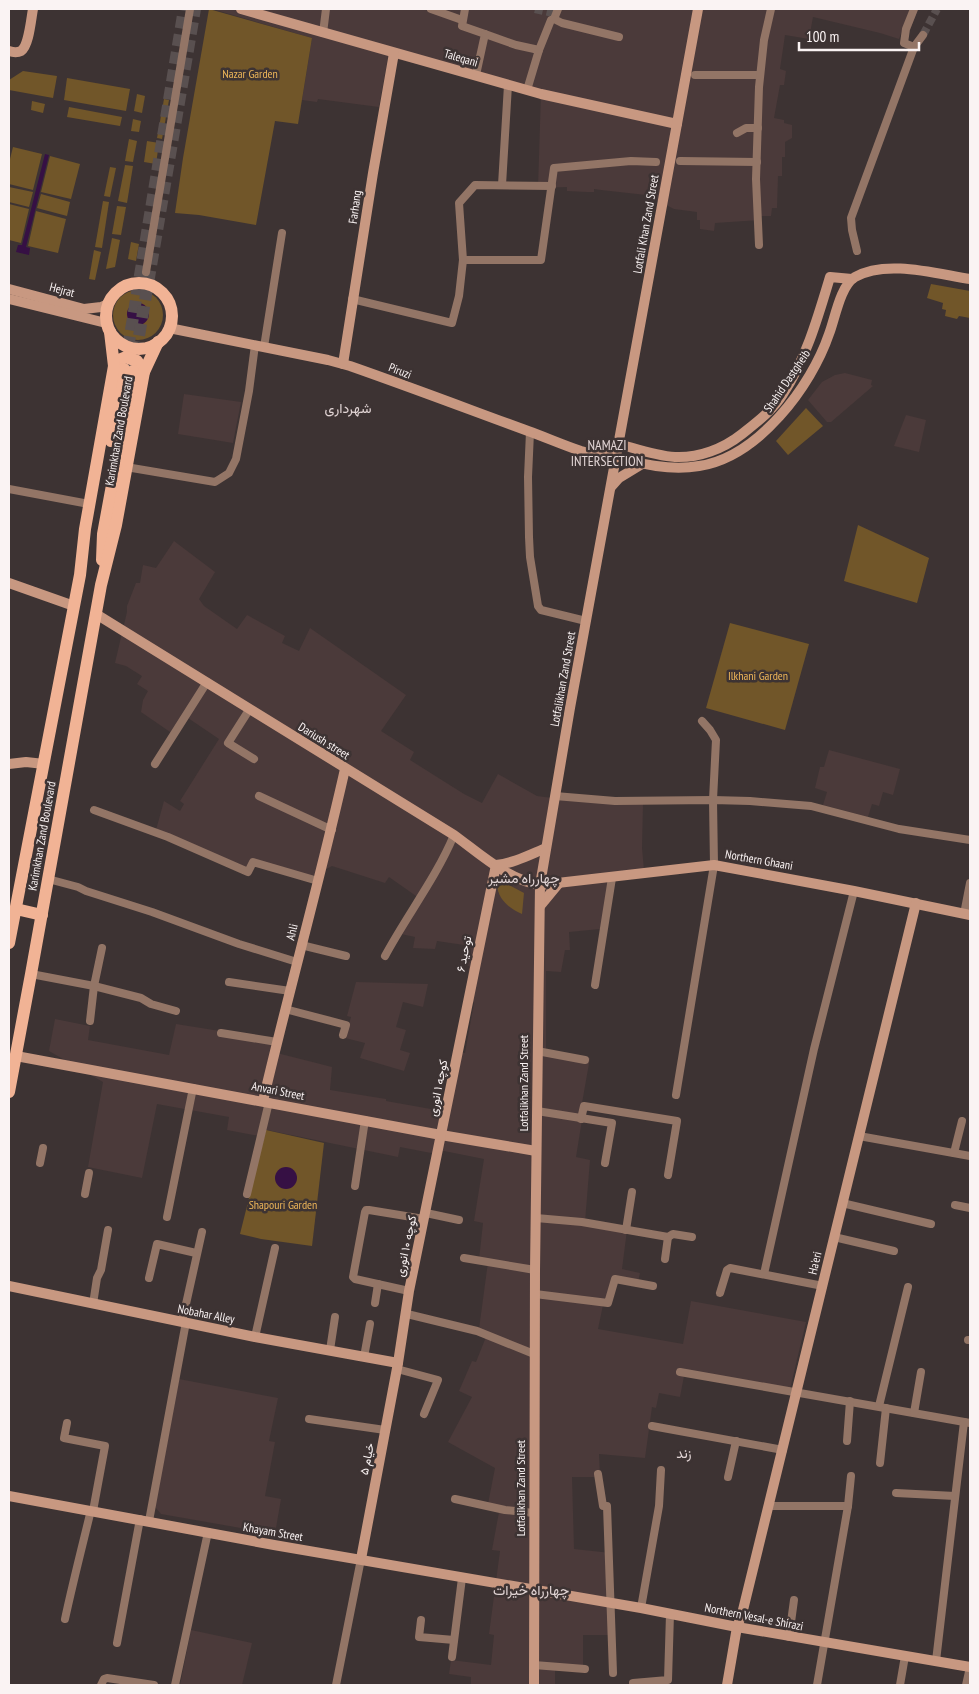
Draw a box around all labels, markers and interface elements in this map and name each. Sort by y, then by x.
scale bar [799,20,919,52]
text: 100 m [806,27,839,46]
street label: Taleqani [442,46,480,70]
park label: Nazar Garden [222,66,278,81]
street label: Lotfali Khan Zand Street [629,173,662,275]
street label: Farhang [345,189,364,225]
street label: Hejrat [48,279,77,300]
street label: Shahid Dastgheib [760,346,813,415]
street label: Piruzi [387,359,414,382]
street label: Karimkhan Zand Boulevard [101,375,136,487]
district label: شهرداری [325,399,371,417]
district label: NAMAZI INTERSECTION [571,436,643,470]
street label: Lotfalikhan Zand Street [547,630,578,728]
park label: Ilkhani Garden [728,668,788,683]
street label: Dariush street [296,719,353,763]
street label: Karimkhan Zand Boulevard [24,780,59,892]
street label: Northern Ghaani [724,846,794,873]
district label: چهارراه مشیر [487,869,560,888]
street label: Ahli [282,922,301,942]
street label: ۶ توحید [453,934,475,973]
street label: Lotfalikhan Zand Street [516,1034,531,1131]
street label: کوچه ۱ انوری [425,1058,451,1118]
street label: Anvari Street [250,1078,307,1103]
park label: Shapouri Garden [249,1197,317,1212]
street label: کوچه ۱۰ انوری [392,1214,420,1278]
street label: Ha'eri [805,1250,824,1276]
street label: Nobahar Alley [176,1301,236,1326]
street label: Lotfalikhan Zand Street [513,1439,528,1536]
street label: ۵ خیام [356,1442,378,1476]
district label: زند [676,1444,692,1462]
street label: Khayam Street [242,1519,305,1544]
district label: چهارراه خیرات [493,1581,569,1600]
street label: Northern Vesal-e Shirazi [703,1600,805,1633]

